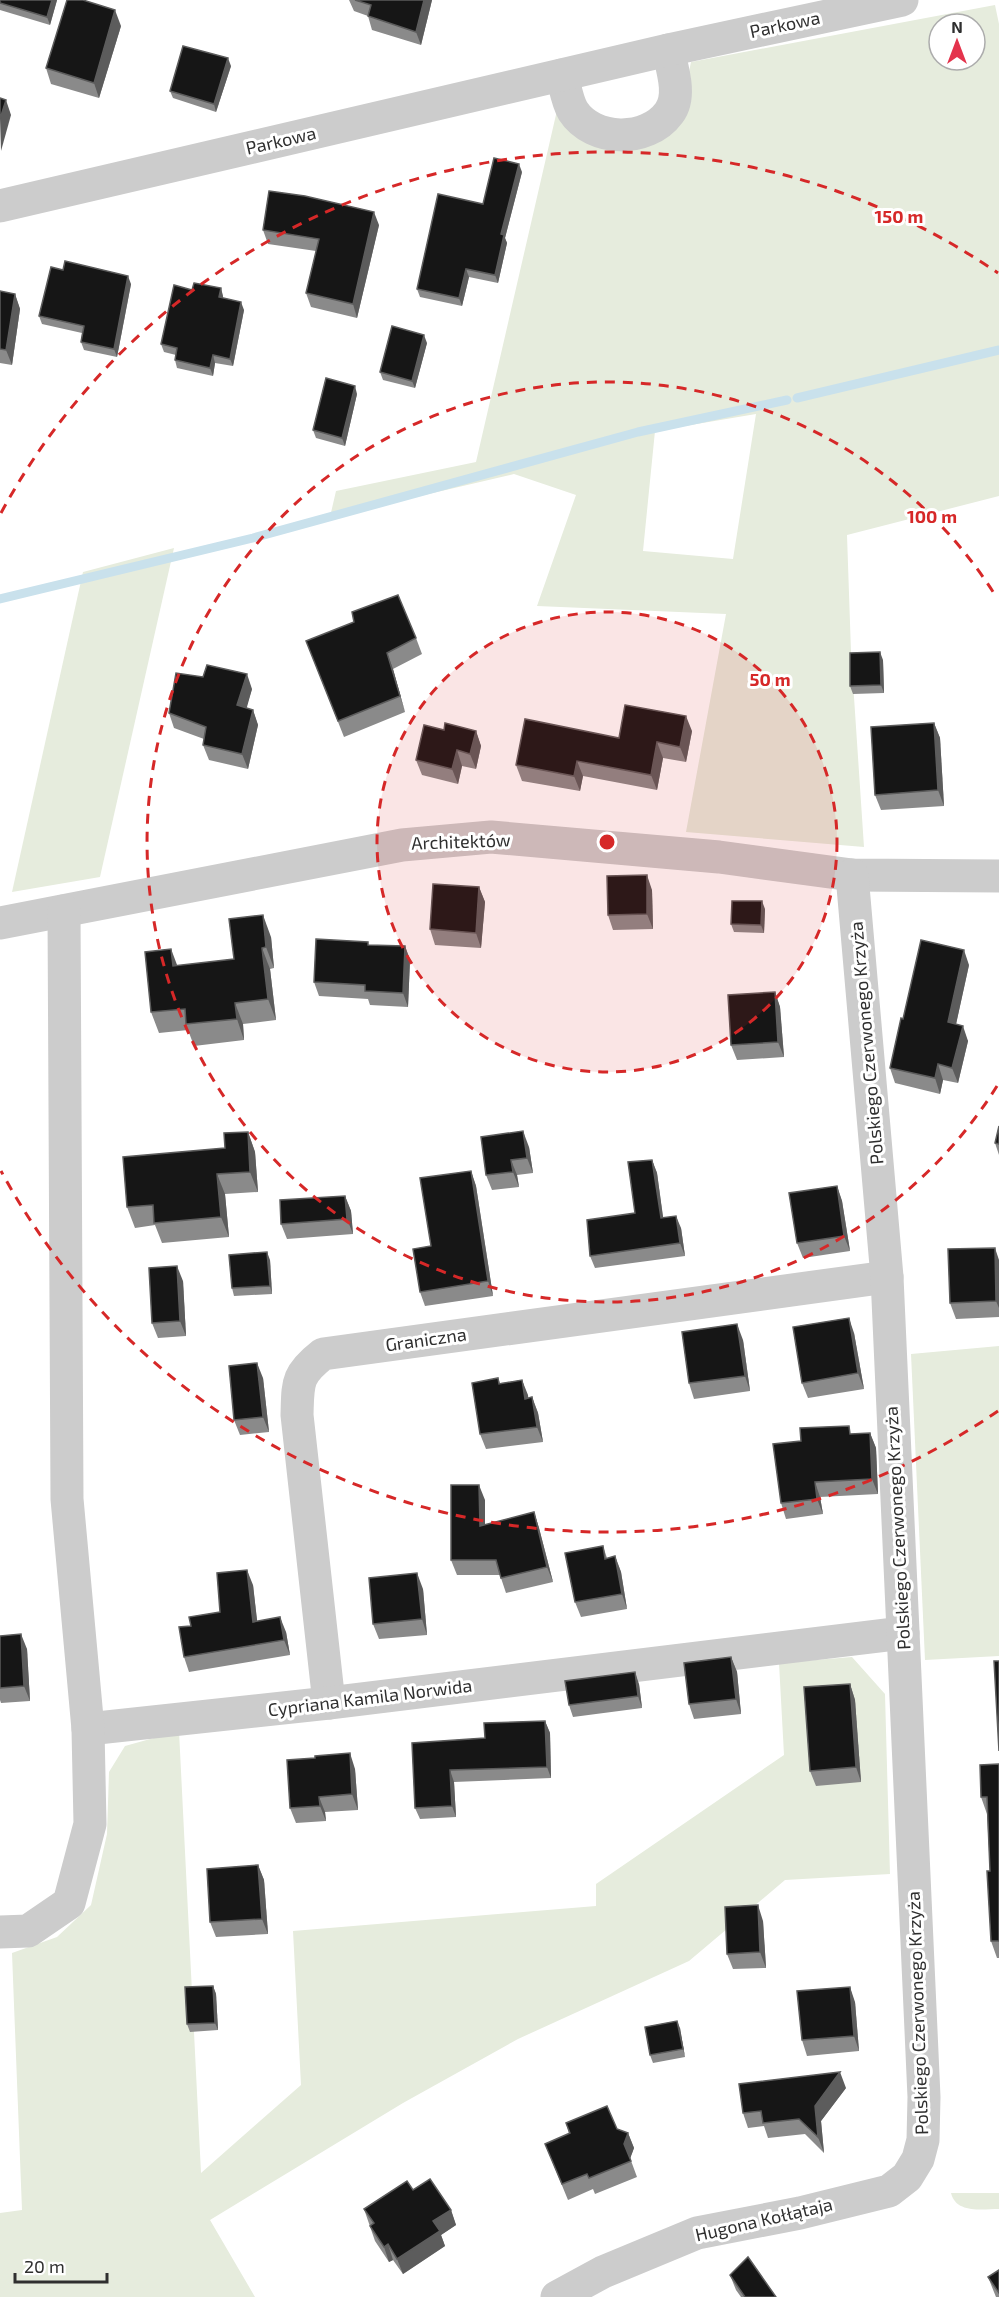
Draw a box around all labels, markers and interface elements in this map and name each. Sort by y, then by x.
street label: Parkowa [748,6,822,42]
north arrow [927,12,987,72]
text: N [951,17,963,36]
street label: Parkowa [244,121,318,159]
text: 150 m [875,205,923,227]
text: 100 m [907,505,957,527]
text: 50 m [749,668,791,690]
street label: Architektów [411,828,511,854]
centre of rings [597,832,617,852]
street label: Polskiego Czerwonego Krzyża [844,921,888,1166]
street label: Graniczna [384,1322,468,1356]
street label: Polskiego Czerwonego Krzyża [880,1406,914,1650]
street label: Cypriana Kamila Norwida [266,1674,473,1720]
street label: Polskiego Czerwonego Krzyża [902,1891,932,2135]
street label: Hugona Kołłątaja [693,2193,835,2246]
scale bar [15,2246,106,2284]
text: 20 m [24,2255,65,2277]

